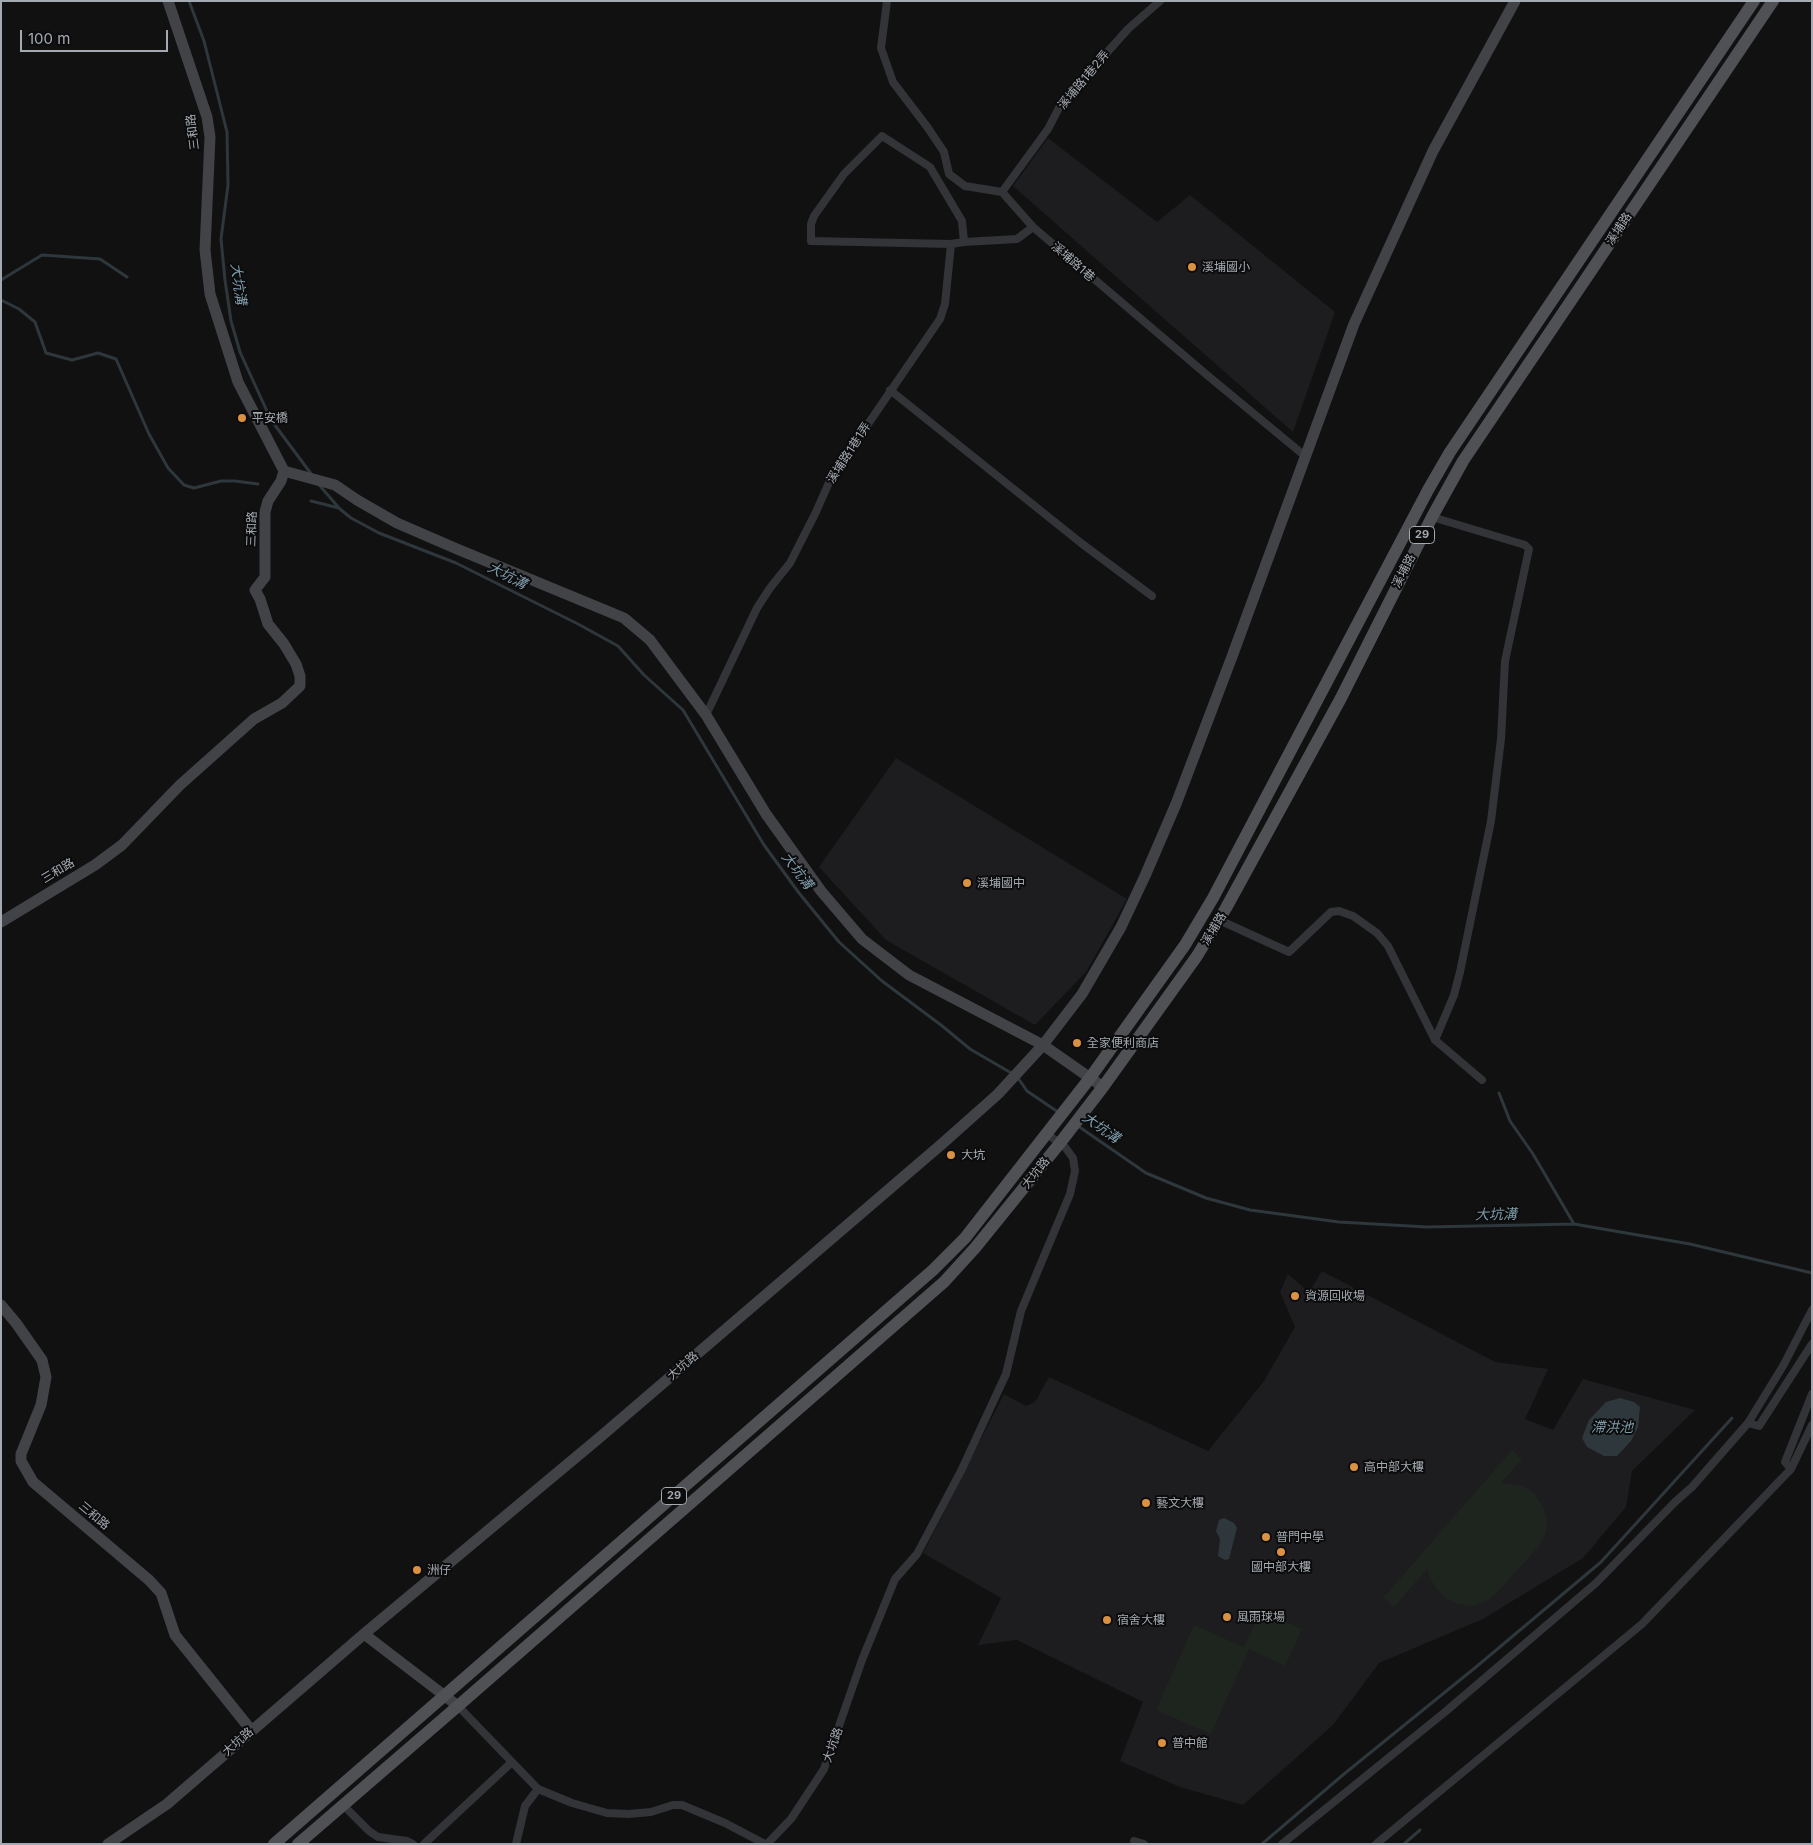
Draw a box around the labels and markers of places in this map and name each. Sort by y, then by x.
place label: 溪埔國小 [1202,260,1250,274]
marker: 溪埔國小 [1186,261,1198,273]
place label: 平安橋 [252,411,288,425]
marker: 平安橋 [236,412,248,424]
place label: 溪埔國中 [977,876,1025,890]
marker: 溪埔國中 [961,877,973,889]
place label: 全家便利商店 [1087,1036,1159,1050]
marker: 全家便利商店 [1071,1037,1083,1049]
place label: 大坑 [961,1148,985,1162]
marker: 大坑 [945,1149,957,1161]
place label: 資源回收場 [1305,1289,1365,1303]
marker: 資源回收場 [1289,1290,1301,1302]
place label: 高中部大樓 [1364,1460,1424,1474]
marker: 高中部大樓 [1348,1461,1360,1473]
place label: 藝文大樓 [1156,1496,1204,1510]
marker: 藝文大樓 [1140,1497,1152,1509]
place label: 普門中學 [1276,1530,1324,1544]
marker: 普門中學 [1260,1531,1272,1543]
marker: 國中部大樓 [1275,1546,1287,1558]
place label: 國中部大樓 [1251,1560,1311,1574]
place label: 洲仔 [427,1563,451,1577]
marker: 洲仔 [411,1564,423,1576]
place label: 風雨球場 [1237,1610,1285,1624]
marker: 風雨球場 [1221,1611,1233,1623]
place label: 宿舍大樓 [1117,1613,1165,1627]
marker: 宿舍大樓 [1101,1614,1113,1626]
place label: 普中館 [1172,1736,1208,1750]
marker: 普中館 [1156,1737,1168,1749]

